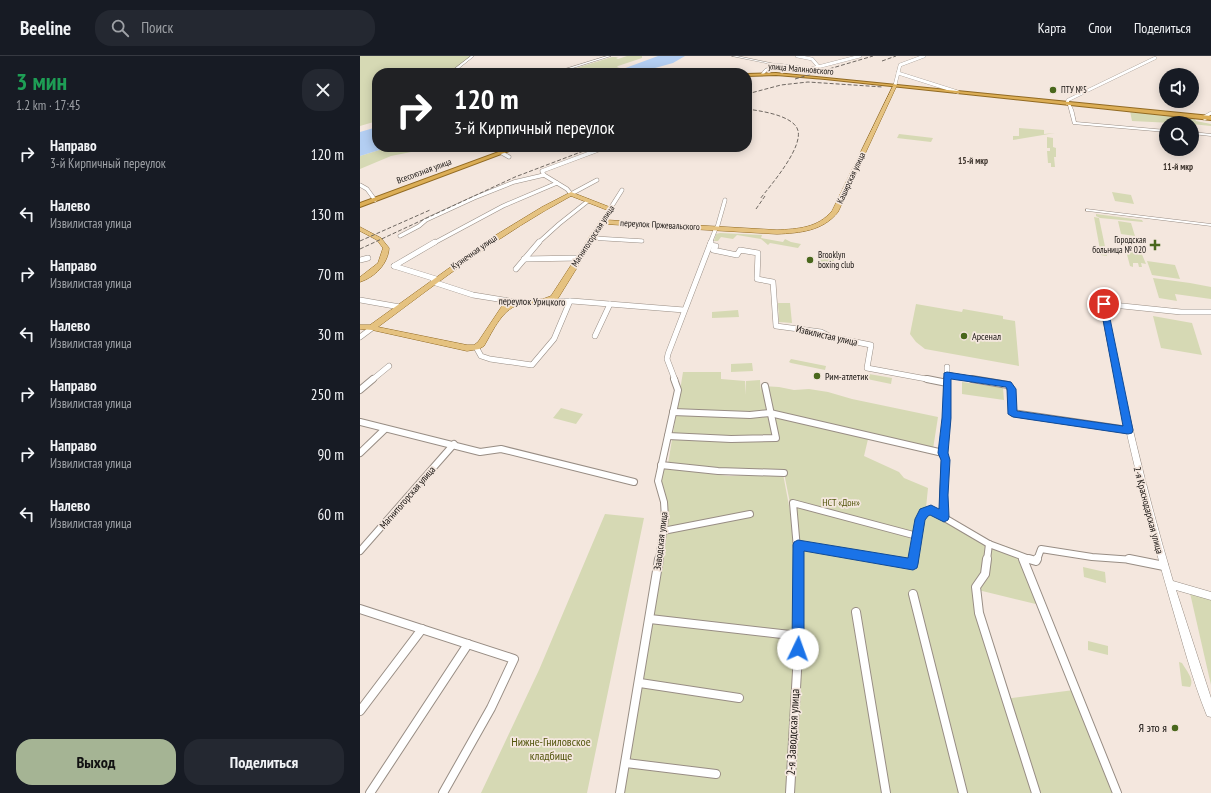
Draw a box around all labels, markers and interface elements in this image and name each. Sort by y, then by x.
search box [95,10,375,46]
text: Beeline [20,16,71,40]
icon: search [109,17,131,39]
text: Поиск [141,18,173,37]
text: Карта [1038,19,1066,37]
text: Слои [1088,19,1112,37]
text: Поделиться [1134,19,1191,37]
street label: улица Малиновского [768,60,834,77]
text: 3 мин [16,66,67,97]
map controls [1159,68,1199,156]
button: sound [1159,68,1199,108]
button: close [302,69,344,111]
text: 120 m [454,80,518,117]
icon: right [388,84,440,136]
place label: ПТУ №5 [1061,84,1087,95]
marker: ПТУ №5 [1048,85,1058,95]
text: 1.2 km · 17:45 [16,97,81,114]
text: 3-й Кирпичный переулок [454,116,614,139]
button: search [1159,116,1199,156]
text: Направо [50,136,97,155]
icon: right [16,143,38,165]
text: 120 m [311,145,344,164]
street label: Каширская улица [834,150,867,205]
text: 3-й Кирпичный переулок [50,155,166,172]
street label: Всесоюзная улица [395,155,453,186]
district label: 15-й мкр [958,155,988,166]
district label: 11-й мкр [1163,161,1193,172]
text: Налево [50,196,90,215]
icon: left [16,203,38,225]
street label: Магнитогорская улица [569,203,617,268]
text: 130 m [311,205,344,224]
text: Извилистая улица [50,215,132,232]
street label: переулок Пржевальского [620,217,700,232]
street label: Кузнечная улица [449,232,499,271]
place label: Городская больница № 020 [1092,234,1146,255]
marker: Городская больница № 020 [1149,239,1161,251]
place label: Brooklyn boxing club [818,249,854,270]
marker: Brooklyn boxing club [805,255,815,265]
text: Направо [50,256,97,275]
icon: right [16,263,38,285]
text: 70 m [318,265,344,284]
text: Извилистая улица [50,275,132,292]
pin [1087,287,1121,321]
icon: arrive [1093,293,1115,315]
street label: переулок Урицкого [498,294,566,309]
text: Налево [50,316,90,335]
street label: Извилистая улица [795,322,859,349]
icon: left [16,323,38,345]
text: 30 m [318,325,344,344]
place label: Арсенал [972,330,1001,343]
marker: Арсенал [959,331,969,341]
text: Извилистая улица [50,335,132,352]
place label: Рим-атлетик [825,370,869,383]
marker: Рим-атлетик [812,371,822,381]
text: Направо [50,376,97,395]
icon: right [16,383,38,405]
text: 250 m [311,385,344,404]
text: Извилистая улица [50,395,132,412]
text: Направо [50,436,97,455]
icon: right [16,443,38,465]
text: 90 m [318,445,344,464]
text: Извилистая улица [50,455,132,472]
street label: Магнитогорская улица [377,463,438,531]
street label: 2-я Краснодарская улица [1131,465,1166,555]
text: Налево [50,496,90,515]
park label: НСТ «Дон» [822,496,860,509]
icon: left [16,503,38,525]
text: 60 m [318,505,344,524]
street label: Заводская улица [650,511,671,571]
text: Извилистая улица [50,515,132,532]
position arrow [777,628,819,670]
street label: 2-я Заводская улица [783,688,802,776]
place label: Я это я [1139,720,1167,735]
marker: Я это я [1170,723,1180,733]
park label: Нижне-Гниловское кладбище [511,734,591,763]
button: Выход [16,739,176,785]
button: Поделиться [184,739,344,785]

